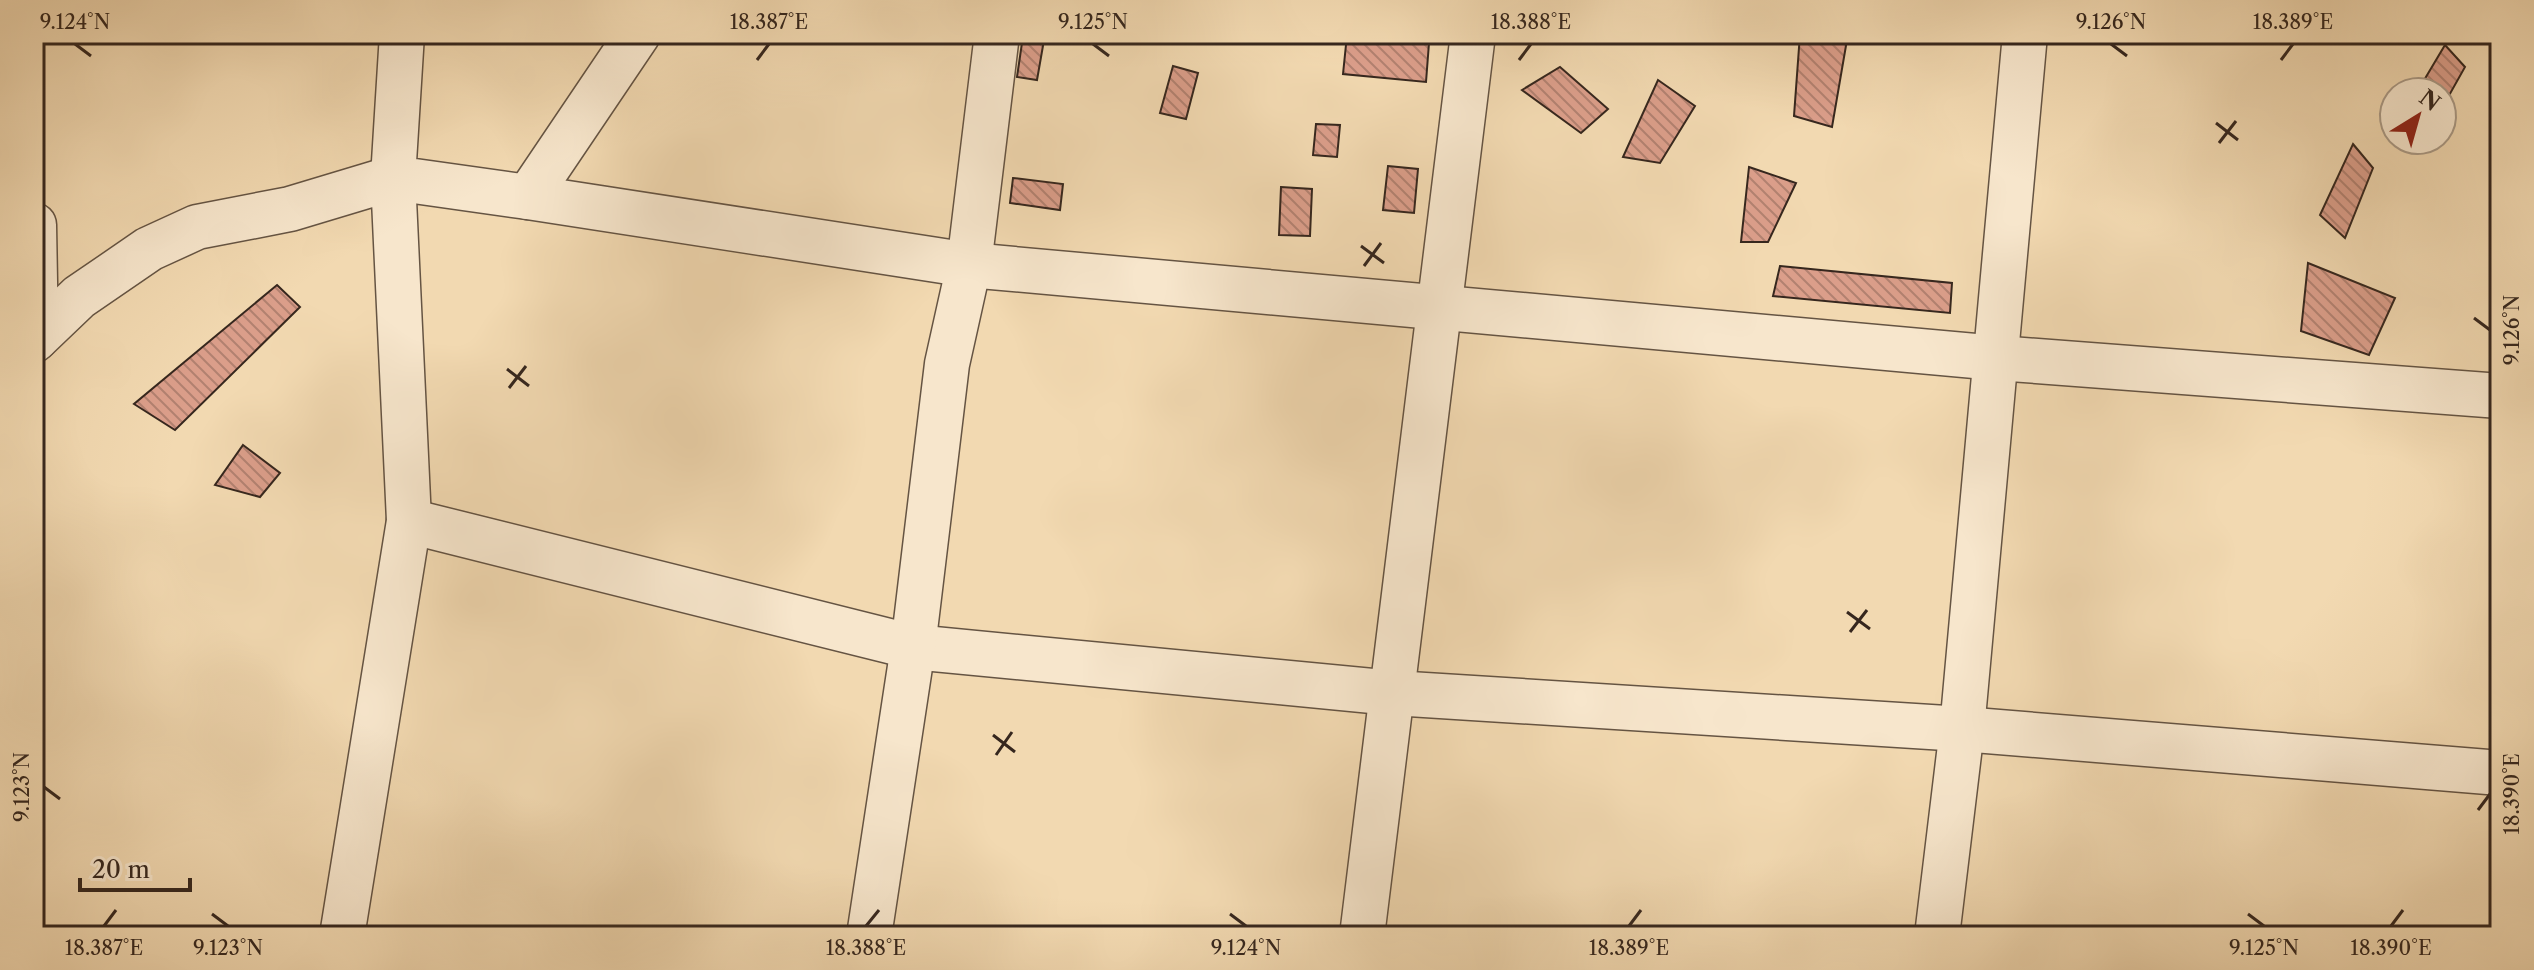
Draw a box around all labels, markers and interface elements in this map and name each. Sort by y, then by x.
text: 9.124°N [40,10,110,34]
text: 18.387°E [730,10,808,34]
text: 9.125°N [1058,10,1128,34]
text: 18.388°E [1491,10,1571,34]
text: 9.126°N [2076,10,2146,34]
text: 18.389°E [2253,10,2333,34]
north arrow [2378,76,2458,156]
text: N [2414,84,2445,117]
text: 9.126°N [2500,295,2524,365]
text: 9.123°N [10,752,34,822]
text: 18.390°E [2500,753,2524,835]
scale bar [80,842,190,892]
text: 20 m [92,855,150,884]
text: 18.387°E [65,936,143,960]
text: 9.123°N [193,936,263,960]
text: 18.388°E [826,936,906,960]
text: 9.124°N [1211,936,1281,960]
text: 18.389°E [1589,936,1669,960]
text: 9.125°N [2229,936,2299,960]
text: 18.390°E [2350,936,2432,960]

